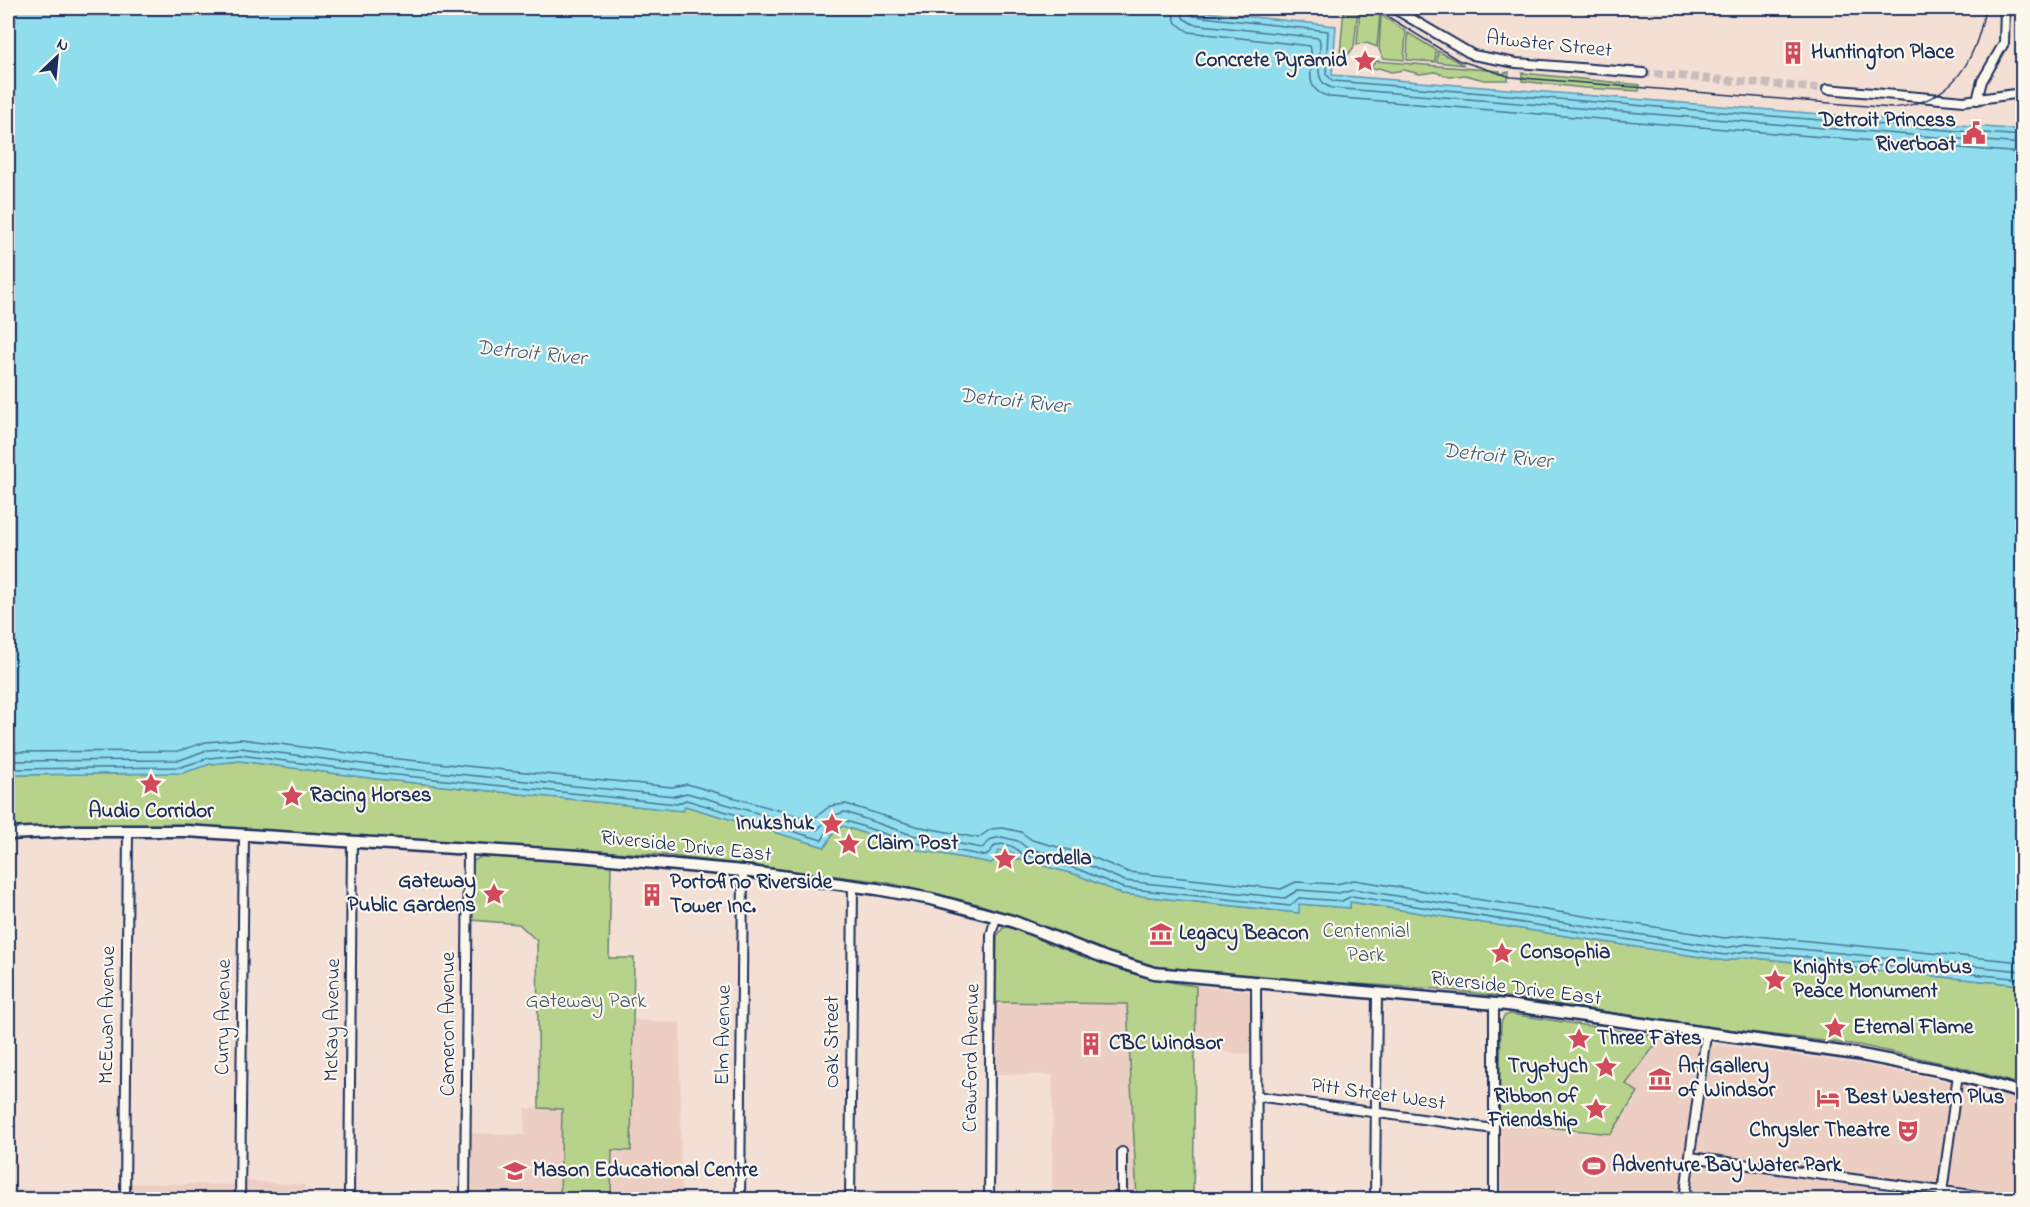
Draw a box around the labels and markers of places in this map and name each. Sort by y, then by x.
place label: Huntington Place [1811,38,1955,70]
building icon: Huntington Place [1780,40,1806,66]
place label: Concrete Pyramid [1195,46,1347,78]
place icon: Concrete Pyramid [1352,48,1378,74]
place label: Detroit Princess Riverboat [1818,106,1957,160]
public building icon: Detroit Princess Riverboat [1961,120,1987,146]
place icon: Audio Corridor [138,771,164,797]
place label: Racing Horses [310,781,432,813]
place icon: Racing Horses [279,783,305,809]
place label: Audio Corridor [88,797,214,827]
place label: Inukshuk [736,809,815,839]
place icon: Inukshuk [819,811,845,837]
place label: Claim Post [867,829,959,859]
place icon: Claim Post [836,831,862,857]
place label: Cordella [1023,844,1092,874]
place icon: Cordella [992,846,1018,872]
place label: Gateway Public Gardens [348,867,476,921]
place label: Portofino Riverside Tower Inc. [670,868,833,922]
place icon: Gateway Public Gardens [481,881,507,907]
building icon: Portofino Riverside Tower Inc. [639,882,665,908]
place label: Legacy Beacon [1179,919,1309,951]
museum icon: Legacy Beacon [1148,921,1174,947]
place label: Consophia [1520,938,1610,968]
place icon: Consophia [1489,940,1515,966]
place label: Knights of Columbus Peace Monument [1793,953,1972,1007]
place icon: Knights of Columbus Peace Monument [1762,967,1788,993]
place label: Eternal Flame [1853,1013,1974,1043]
place icon: Eternal Flame [1822,1015,1848,1041]
place label: Three Fates [1597,1024,1702,1054]
place icon: Three Fates [1566,1026,1592,1052]
place label: CBC Windsor [1109,1029,1223,1059]
building icon: CBC Windsor [1078,1031,1104,1057]
place label: Tryptych [1508,1052,1588,1084]
place label: Art Gallery of Windsor [1678,1052,1776,1106]
place icon: Tryptych [1593,1054,1619,1080]
museum icon: Art Gallery of Windsor [1647,1066,1673,1092]
place label: Ribbon of Friendship [1487,1082,1579,1136]
place label: Best Western Plus [1845,1083,2005,1113]
hotel icon: Best Western Plus [1815,1085,1841,1111]
place icon: Ribbon of Friendship [1583,1096,1609,1122]
place label: Chrysler Theatre [1749,1116,1891,1148]
theatre icon: Chrysler Theatre [1895,1118,1921,1144]
place label: Adventure Bay Water Park [1612,1151,1842,1183]
sports icon: Adventure Bay Water Park [1581,1153,1607,1179]
place label: Mason Educational Centre [533,1156,759,1186]
school or university icon: Mason Educational Centre [502,1158,528,1184]

